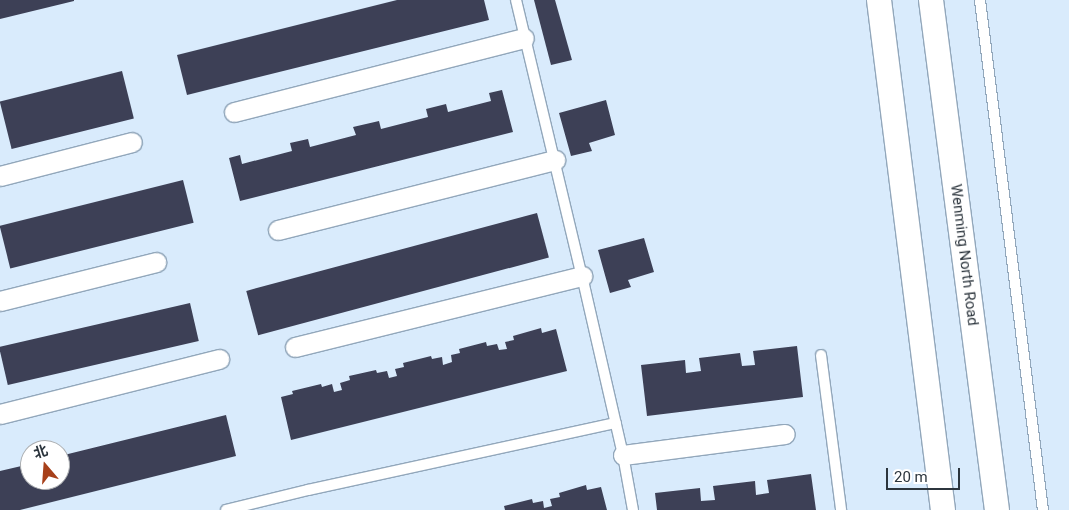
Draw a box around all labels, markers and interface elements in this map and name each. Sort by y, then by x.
street label: Wenming North Road [946,183,982,327]
north arrow [20,440,70,490]
text: 北 [32,442,50,461]
scale bar [889,458,963,490]
text: 20 m [894,468,928,486]

